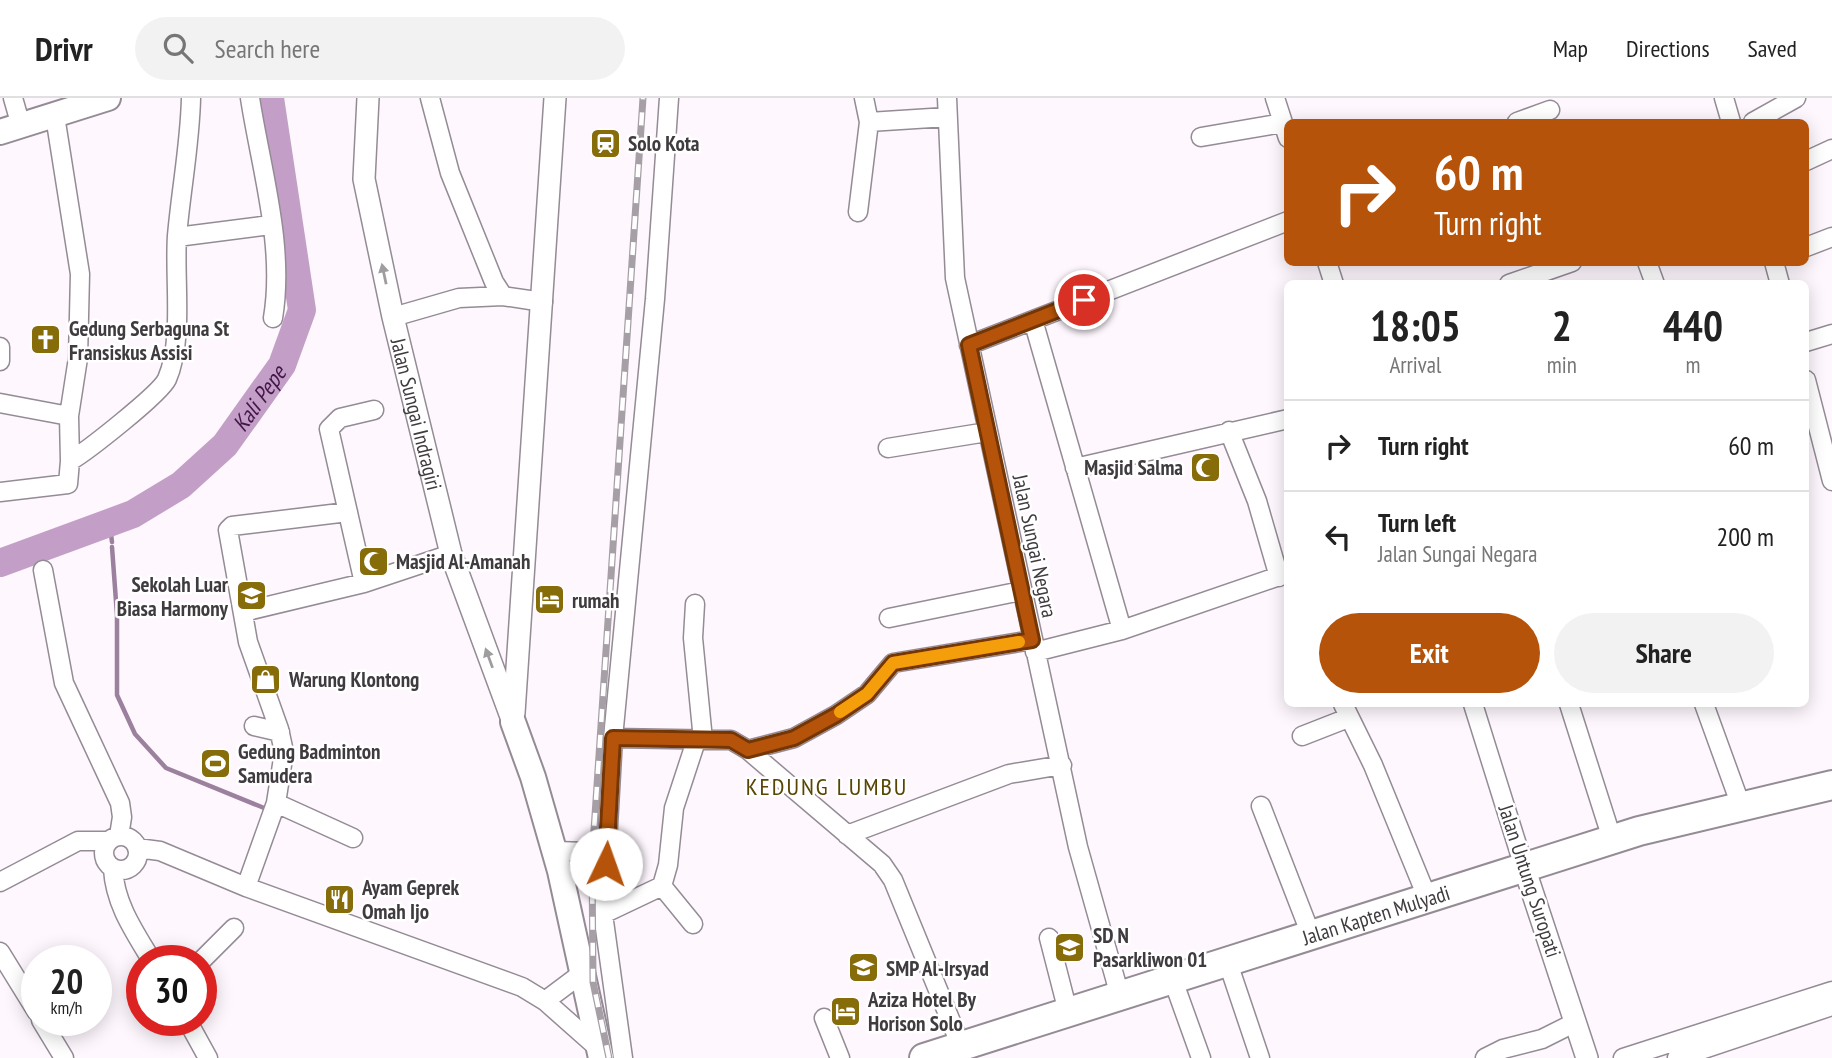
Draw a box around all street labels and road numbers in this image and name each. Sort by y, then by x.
street label: Jalan Sungai Indragiri [385,334,448,493]
street label: Jalan Sungai Negara [1006,471,1063,620]
street label: Jalan Untung Suropati [1492,800,1567,961]
street label: Jalan Kapten Mulyadi [1298,879,1453,951]

